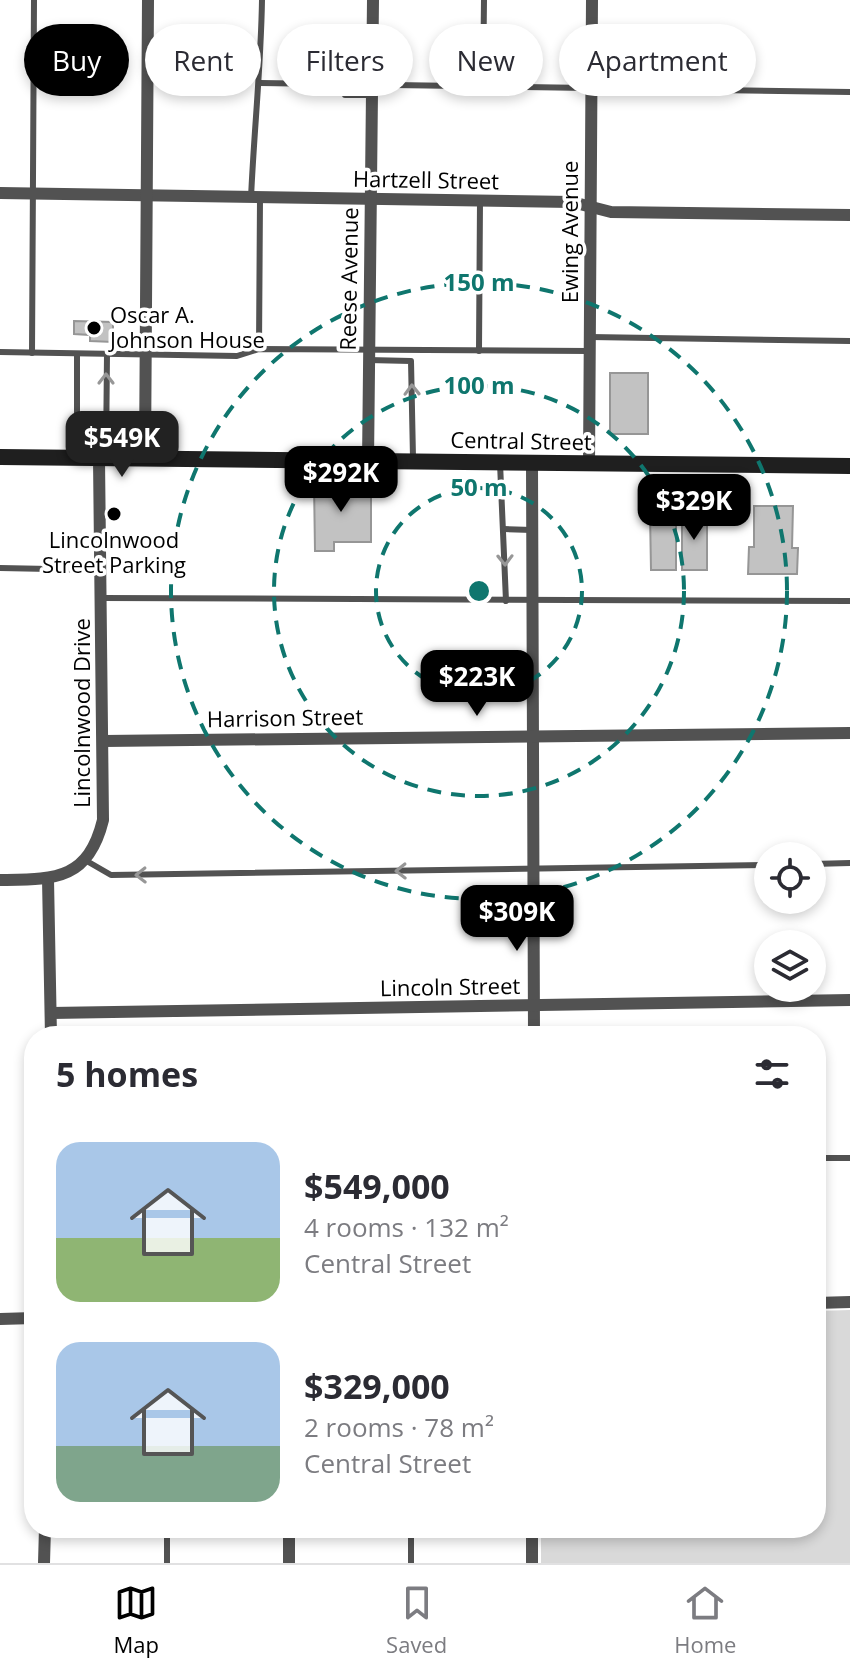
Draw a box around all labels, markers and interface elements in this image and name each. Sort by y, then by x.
chip: Buy [24,24,129,96]
chip: Rent [145,24,261,96]
chip: Filters [277,24,413,96]
chip: New [429,24,543,96]
chip: Apartment [559,24,756,96]
street label: Ewing Avenue [554,161,584,303]
street label: Hartzell Street [353,163,500,195]
street label: Reese Avenue [332,207,364,351]
text: 150 m [444,265,514,298]
place label: Oscar A. Johnson House [108,299,265,354]
marker: Oscar A. Johnson House [85,319,103,337]
text: 100 m [444,368,514,401]
one-way arrow [98,372,115,385]
one-way arrow [403,383,420,396]
pin: $549K [66,411,178,479]
text: $549K [84,419,160,455]
street label: Central Street [450,424,592,456]
pin: $292K [285,446,397,514]
text: $292K [303,454,379,490]
text: 50 m [450,470,508,503]
pin: $329K [638,474,750,542]
text: $329K [656,482,732,518]
marker: Lincolnwood Street Parking [105,505,123,523]
place label: Lincolnwood Street Parking [42,524,186,579]
one-way arrow [496,554,514,567]
centre of rings [465,577,493,605]
street label: Lincolnwood Drive [66,618,96,808]
pin: $223K [421,650,533,718]
text: $223K [439,658,515,694]
street label: Harrison Street [207,701,364,733]
map controls [754,842,826,1002]
button: locate [754,842,826,914]
one-way arrow [394,863,407,880]
one-way arrow [134,866,147,884]
pin: $309K [461,885,573,953]
text: $309K [479,893,555,929]
button: layers [754,930,826,1002]
street label: Lincoln Street [379,970,521,1002]
text: 5 homes [56,1051,198,1097]
icon: filters [750,1052,794,1096]
text: $549,000 [304,1163,450,1209]
icon: home [120,1174,216,1270]
text: 4 rooms · 132 m² [304,1209,509,1245]
text: Central Street [304,1245,471,1281]
text: $329,000 [304,1363,450,1409]
icon: home [120,1374,216,1470]
text: 2 rooms · 78 m² [304,1409,494,1445]
text: Central Street [304,1445,471,1481]
tab: Map [114,1581,159,1659]
tab: Saved [386,1581,447,1659]
tab: Home [674,1581,736,1659]

